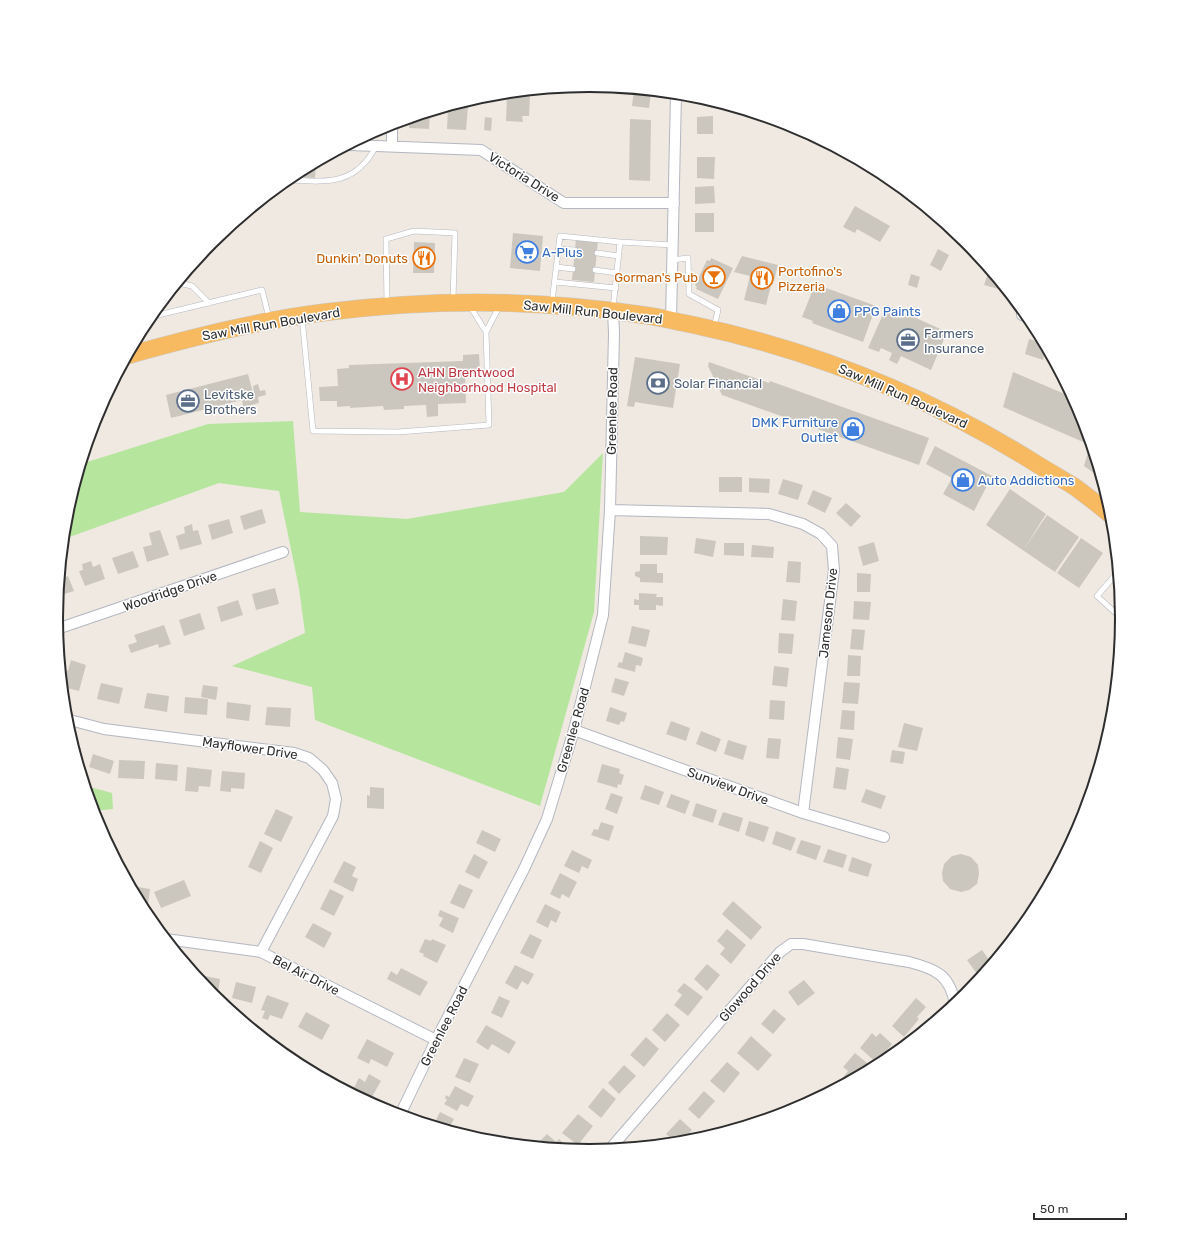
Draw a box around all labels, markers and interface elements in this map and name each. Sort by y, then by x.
street label: Victoria Drive [486,149,562,205]
supermarket icon: A-Plus [514,239,540,265]
restaurant icon: Dunkin' Donuts [411,245,437,271]
place label: A-Plus [542,245,583,260]
place label: Dunkin' Donuts [316,251,408,266]
bar icon: Gorman's Pub [701,264,727,290]
place label: Portofino's Pizzeria [778,264,843,294]
restaurant icon: Portofino's Pizzeria [749,265,775,291]
place label: Gorman's Pub [614,270,698,285]
street label: Saw Mill Run Boulevard [523,297,663,327]
shop icon: PPG Paints [826,298,852,324]
street label: Saw Mill Run Boulevard [201,304,341,344]
place label: PPG Paints [854,304,921,319]
place label: Farmers Insurance [924,326,984,356]
office icon: Farmers Insurance [895,327,921,353]
street label: Saw Mill Run Boulevard [836,361,970,431]
place label: AHN Brentwood Neighborhood Hospital [418,365,557,396]
hospital icon: AHN Brentwood Neighborhood Hospital [389,366,415,392]
street label: Greenlee Road [604,367,620,455]
bank icon: Solar Financial [645,370,671,396]
place label: Solar Financial [674,376,762,391]
place label: Levitske Brothers [204,387,257,417]
office icon: Levitske Brothers [175,388,201,414]
place label: DMK Furniture Outlet [752,415,838,445]
shop icon: DMK Furniture Outlet [840,416,866,442]
shop icon: Auto Addictions [950,467,976,493]
place label: Auto Addictions [978,473,1075,488]
street label: Jameson Drive [816,567,840,659]
street label: Woodridge Drive [121,568,219,615]
street label: Greenlee Road [554,686,592,774]
street label: Mayflower Drive [201,734,299,762]
street label: Sunview Drive [685,764,771,808]
street label: Glowood Drive [716,949,784,1025]
street label: Bel Air Drive [270,952,342,998]
street label: Greenlee Road [417,983,471,1069]
scale bar [1034,1195,1126,1221]
text: 50 m [1040,1202,1068,1216]

